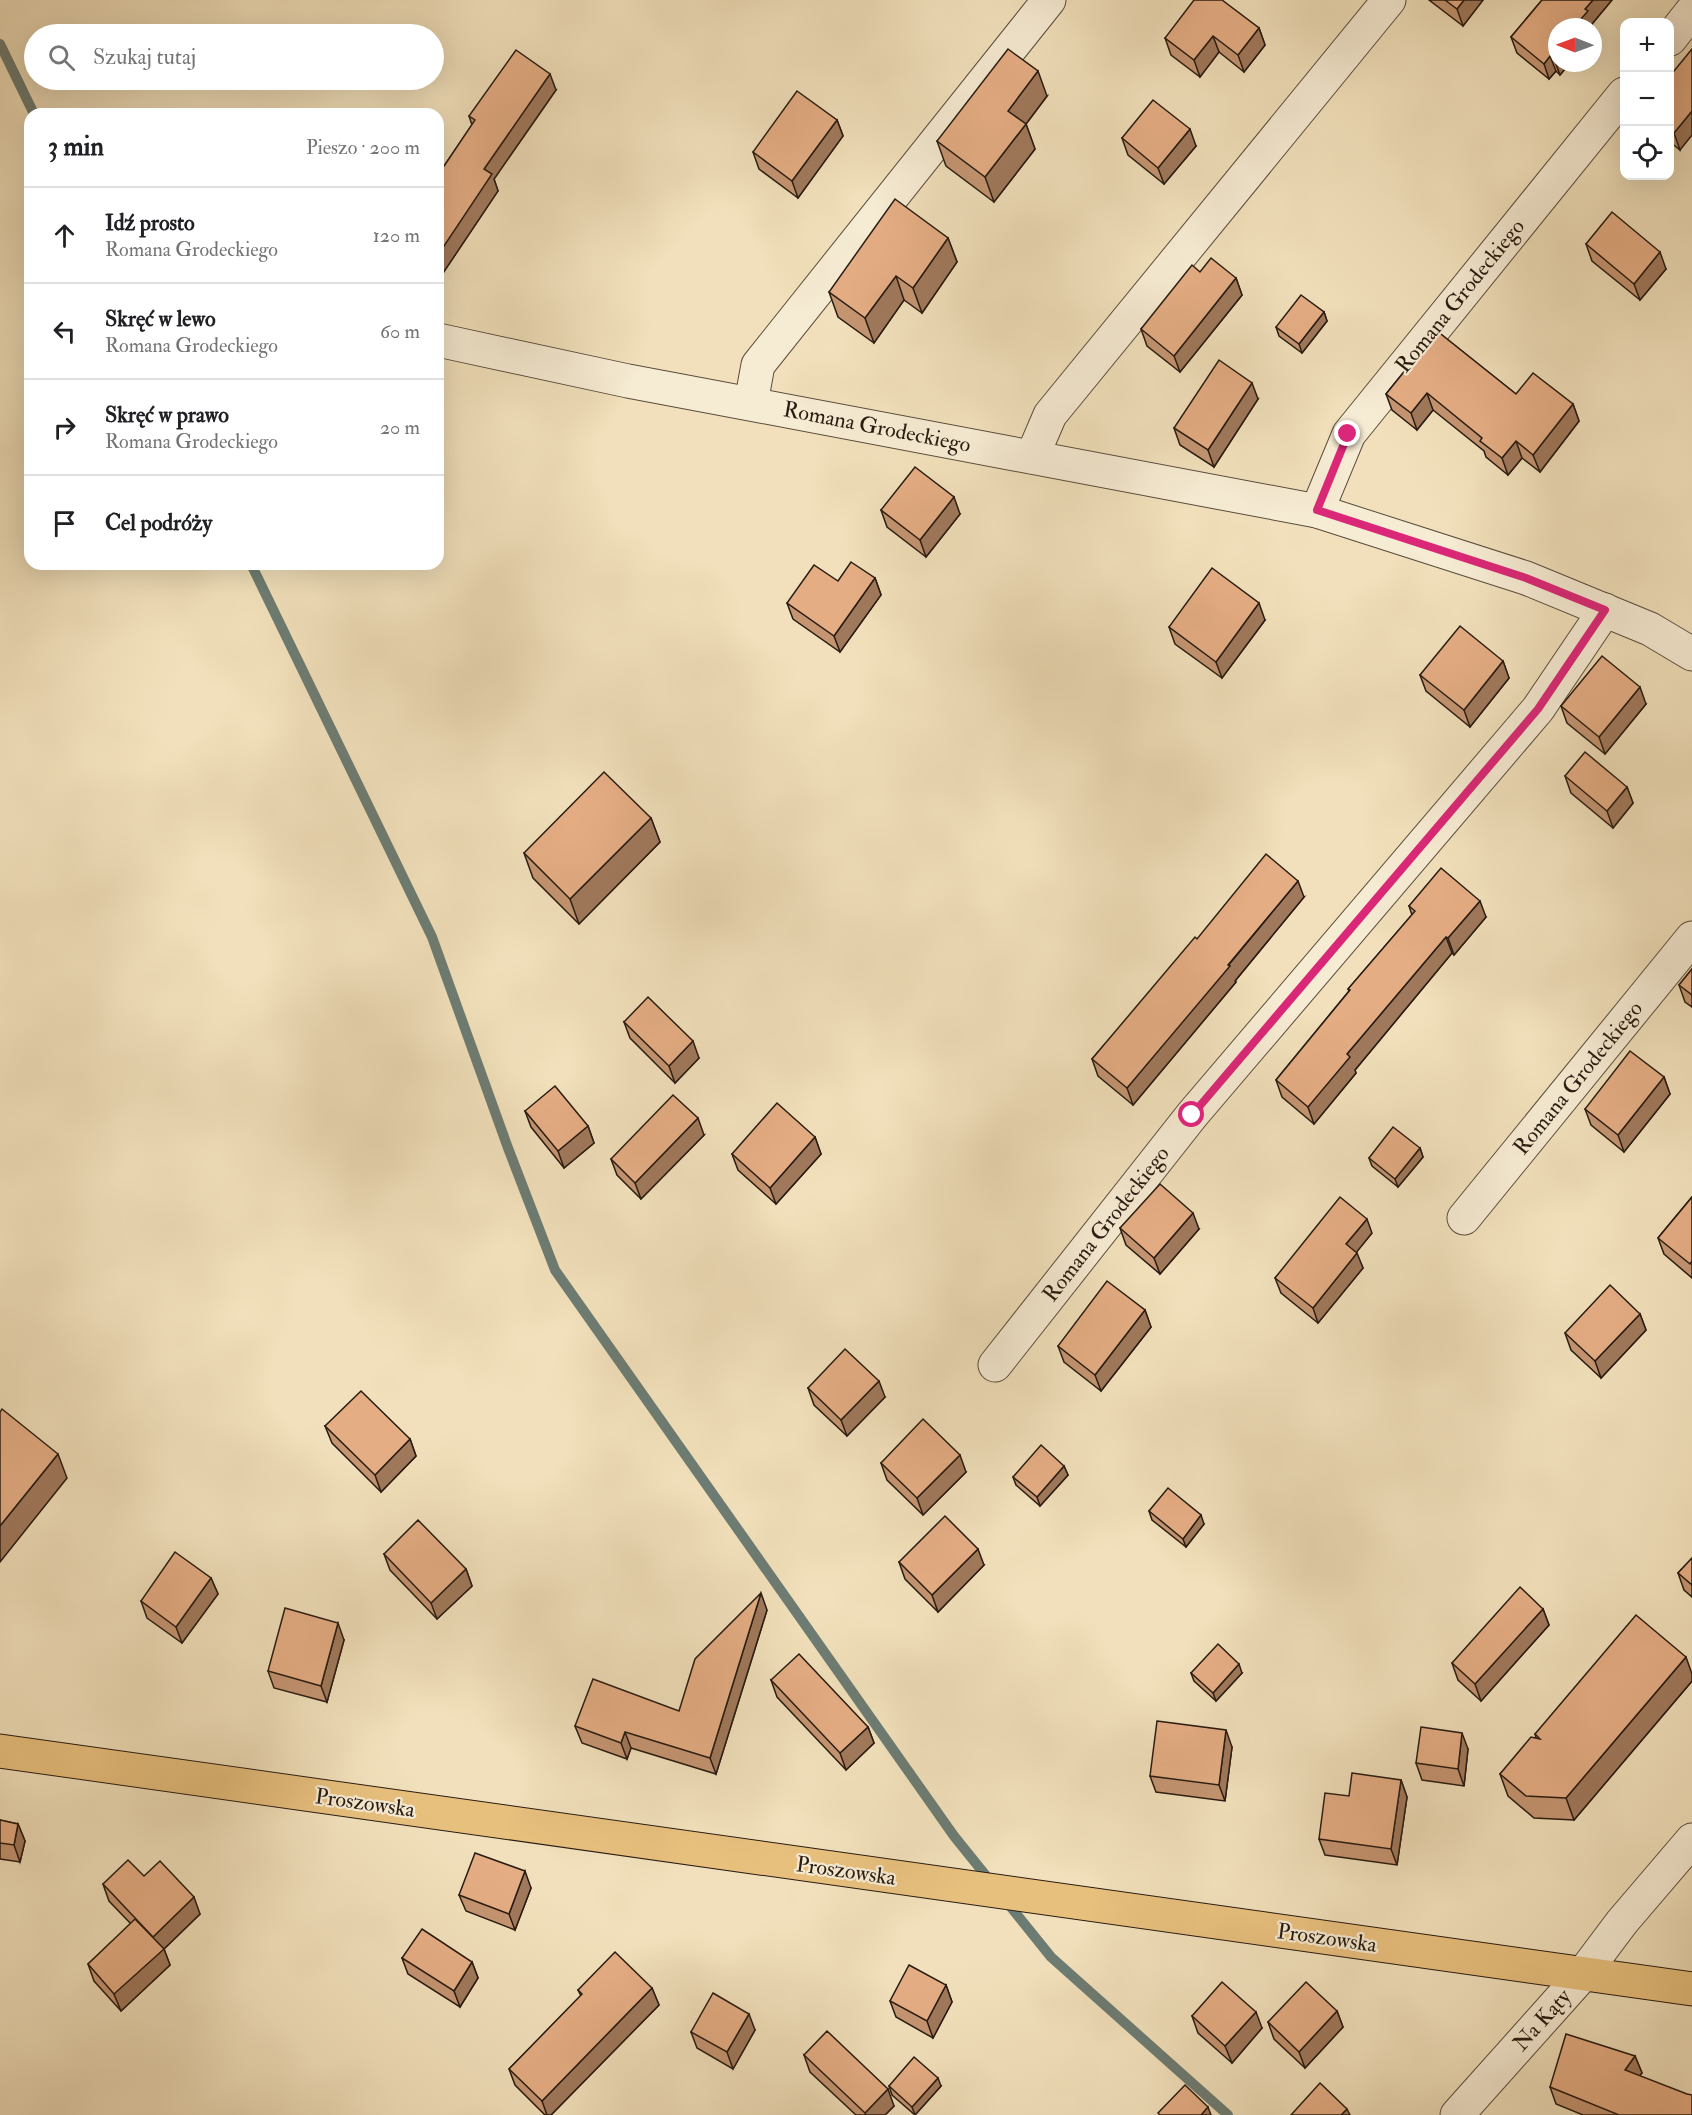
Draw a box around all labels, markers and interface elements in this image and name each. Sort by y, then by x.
north arrow [1548,18,1602,72]
map controls [1620,18,1674,180]
button: + [1620,18,1674,72]
search box [24,24,444,90]
icon: search [45,41,78,74]
text: Szukaj tutaj [93,43,196,71]
button: − [1620,72,1674,126]
button: locate [1620,126,1674,180]
text: 3 min [48,131,104,163]
text: Pieszo · 200 m [306,135,420,160]
text: Idź prosto [105,209,195,237]
street label: Romana Grodeckiego [1389,213,1531,379]
icon: ahead [48,219,81,252]
text: 120 m [373,223,420,248]
text: Romana Grodeckiego [105,237,278,262]
text: Skręć w lewo [105,305,216,333]
icon: left [48,315,81,348]
text: 60 m [380,319,420,344]
text: Romana Grodeckiego [105,333,278,358]
street label: Romana Grodeckiego [781,395,973,459]
text: Skręć w prawo [105,401,229,429]
icon: right [48,411,81,444]
text: 20 m [380,415,420,440]
route end [1334,420,1360,446]
text: Romana Grodeckiego [105,429,278,454]
icon: arrive [48,507,81,540]
text: Cel podróży [105,509,212,537]
street label: Romana Grodeckiego [1507,995,1649,1161]
route start [1178,1101,1204,1127]
street label: Romana Grodeckiego [1036,1140,1176,1308]
street label: Proszowska [313,1782,418,1824]
street label: Proszowska [794,1850,899,1892]
street label: Proszowska [1275,1917,1380,1959]
street label: Na Kąty [1507,1983,1577,2057]

